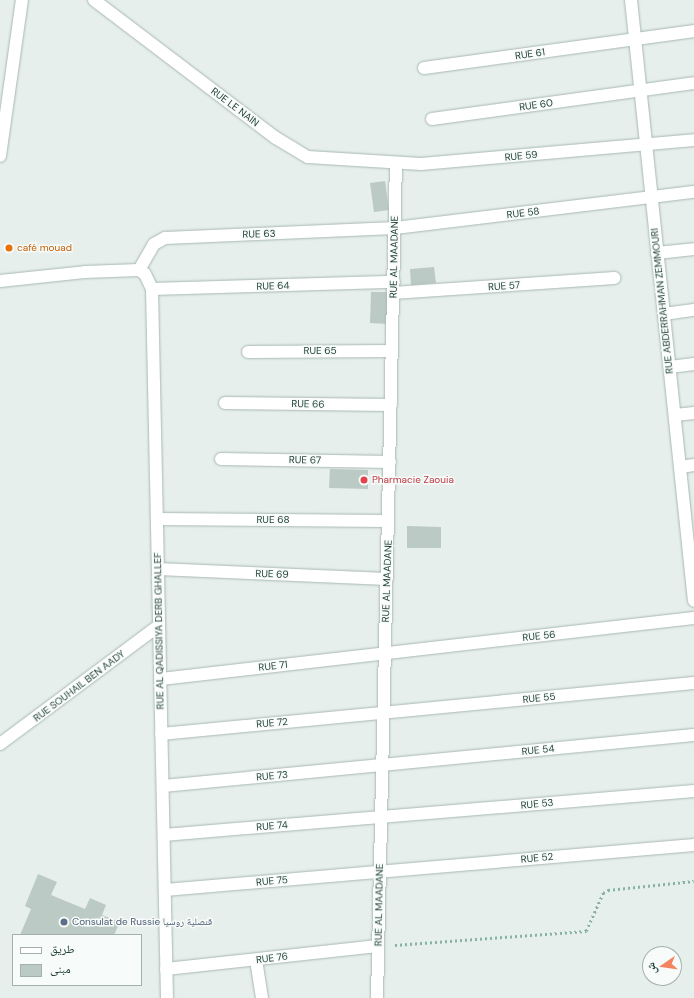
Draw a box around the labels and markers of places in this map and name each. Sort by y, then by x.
place label: café mouad [17,242,72,254]
marker: café mouad [4,243,14,253]
place label: Pharmacie Zaouia [372,474,454,486]
marker: Pharmacie Zaouia [359,475,369,485]
place label: Consulat de Russie قنصلية روسيا [72,916,212,928]
marker: Consulat de Russie قنصلية روسيا [59,917,69,927]

